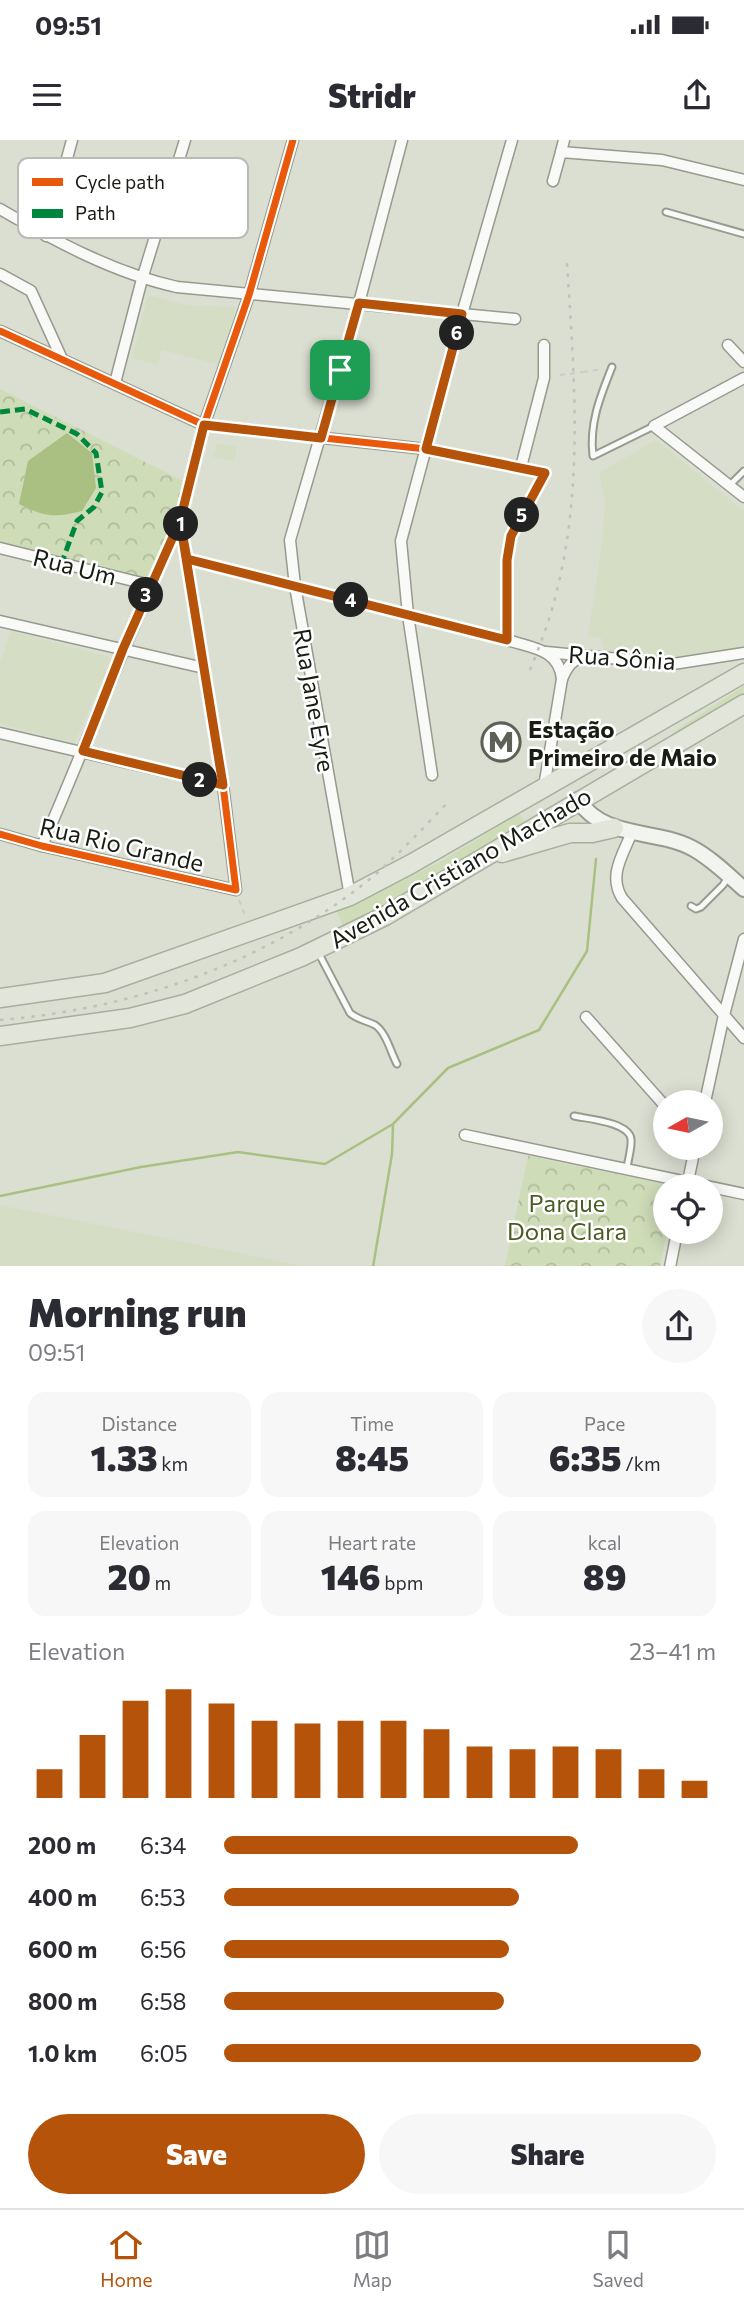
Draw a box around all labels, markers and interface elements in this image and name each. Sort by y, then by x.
text: 09:51 [35,9,102,40]
text: Stridr [328,75,416,115]
icon: menu [28,76,66,114]
icon: share [678,76,716,114]
legend [18,158,248,238]
text: Cycle path [75,170,165,193]
text: Path [75,201,116,224]
pin: 6 [440,316,475,350]
text: 6 [451,321,462,344]
pin [310,340,370,400]
icon: arrive [321,351,359,389]
pin: 5 [504,498,540,532]
text: 5 [516,503,527,526]
pin: 1 [164,506,198,542]
text: 1 [176,512,185,535]
street label: Rua Um [30,542,120,590]
pin: 3 [128,578,164,612]
pin: 4 [334,582,368,617]
text: 3 [140,583,151,606]
text: 4 [345,588,356,611]
street label: Rua Jane Eyre [288,626,342,774]
street label: Rua Sônia [567,639,677,675]
place label: Estação Primeiro de Maio [528,714,717,771]
metro station icon: Estação Primeiro de Maio [480,721,522,763]
pin: 2 [182,762,218,798]
text: 2 [194,768,205,791]
street label: Avenida Cristiano Machado [324,780,596,954]
street label: Rua Rio Grande [37,811,207,877]
north arrow [653,1090,723,1160]
map controls [653,1090,723,1244]
button: locate [653,1174,723,1244]
park label: Parque Dona Clara [507,1188,627,1245]
text: Morning run [28,1288,247,1335]
button: share [642,1289,716,1363]
text: 09:51 [28,1338,85,1366]
text: Distance [102,1412,177,1435]
text: Time [350,1412,394,1435]
text: Pace [584,1412,625,1435]
text: 1.33 [91,1435,158,1478]
text: 8:45 [335,1435,409,1478]
text: 6:35 [549,1435,622,1478]
text: km [158,1452,188,1475]
text: /km [622,1452,661,1475]
text: Elevation [99,1531,179,1554]
text: Heart rate [328,1531,416,1554]
text: kcal [588,1531,622,1554]
text: 20 [108,1554,151,1597]
text: 146 [321,1554,381,1597]
text: 89 [583,1554,627,1597]
text: m [151,1571,171,1594]
text: bpm [381,1571,423,1594]
text: Elevation [28,1637,125,1665]
text: 23–41 m [629,1637,716,1665]
text: 200 m [28,1831,96,1859]
text: 6:34 [140,1831,186,1859]
text: 400 m [28,1883,97,1911]
text: 6:53 [140,1883,186,1911]
text: 600 m [28,1935,97,1963]
text: 6:56 [140,1935,187,1963]
text: 800 m [28,1987,97,2015]
text: 6:58 [140,1987,187,2015]
text: 1.0 km [28,2039,97,2067]
text: 6:05 [140,2039,188,2067]
button: Save [28,2114,365,2194]
button: Share [379,2114,716,2194]
tab: Home [100,2226,152,2291]
tab: Map [353,2226,392,2291]
tab: Saved [592,2226,644,2291]

